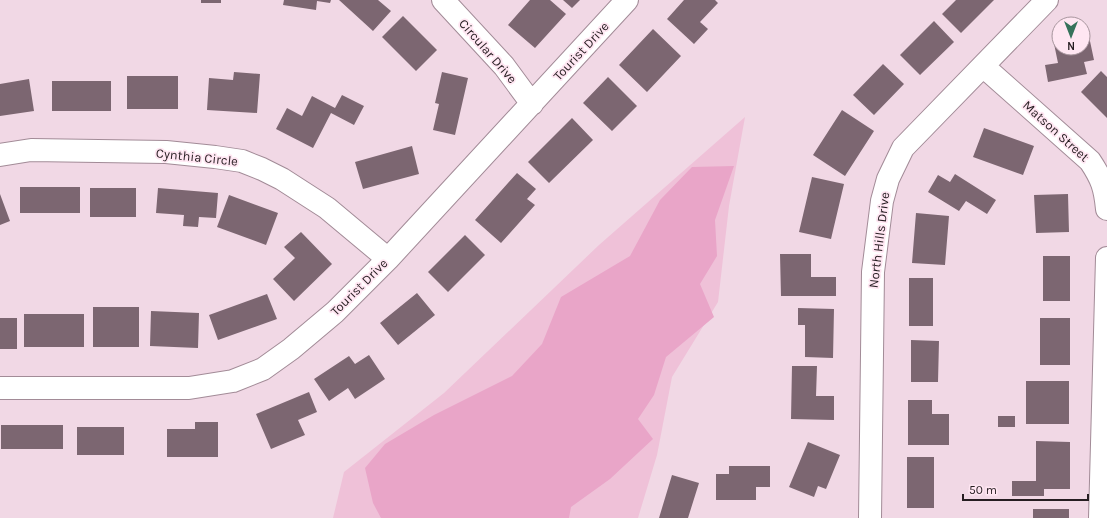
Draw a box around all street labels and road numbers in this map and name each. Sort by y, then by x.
street label: Circular Drive [456,16,520,86]
street label: Tourist Drive [550,19,612,83]
street label: Matson Street [1020,97,1092,165]
street label: Cynthia Circle [155,145,239,169]
street label: North Hills Drive [866,191,892,289]
street label: Tourist Drive [327,255,391,319]

